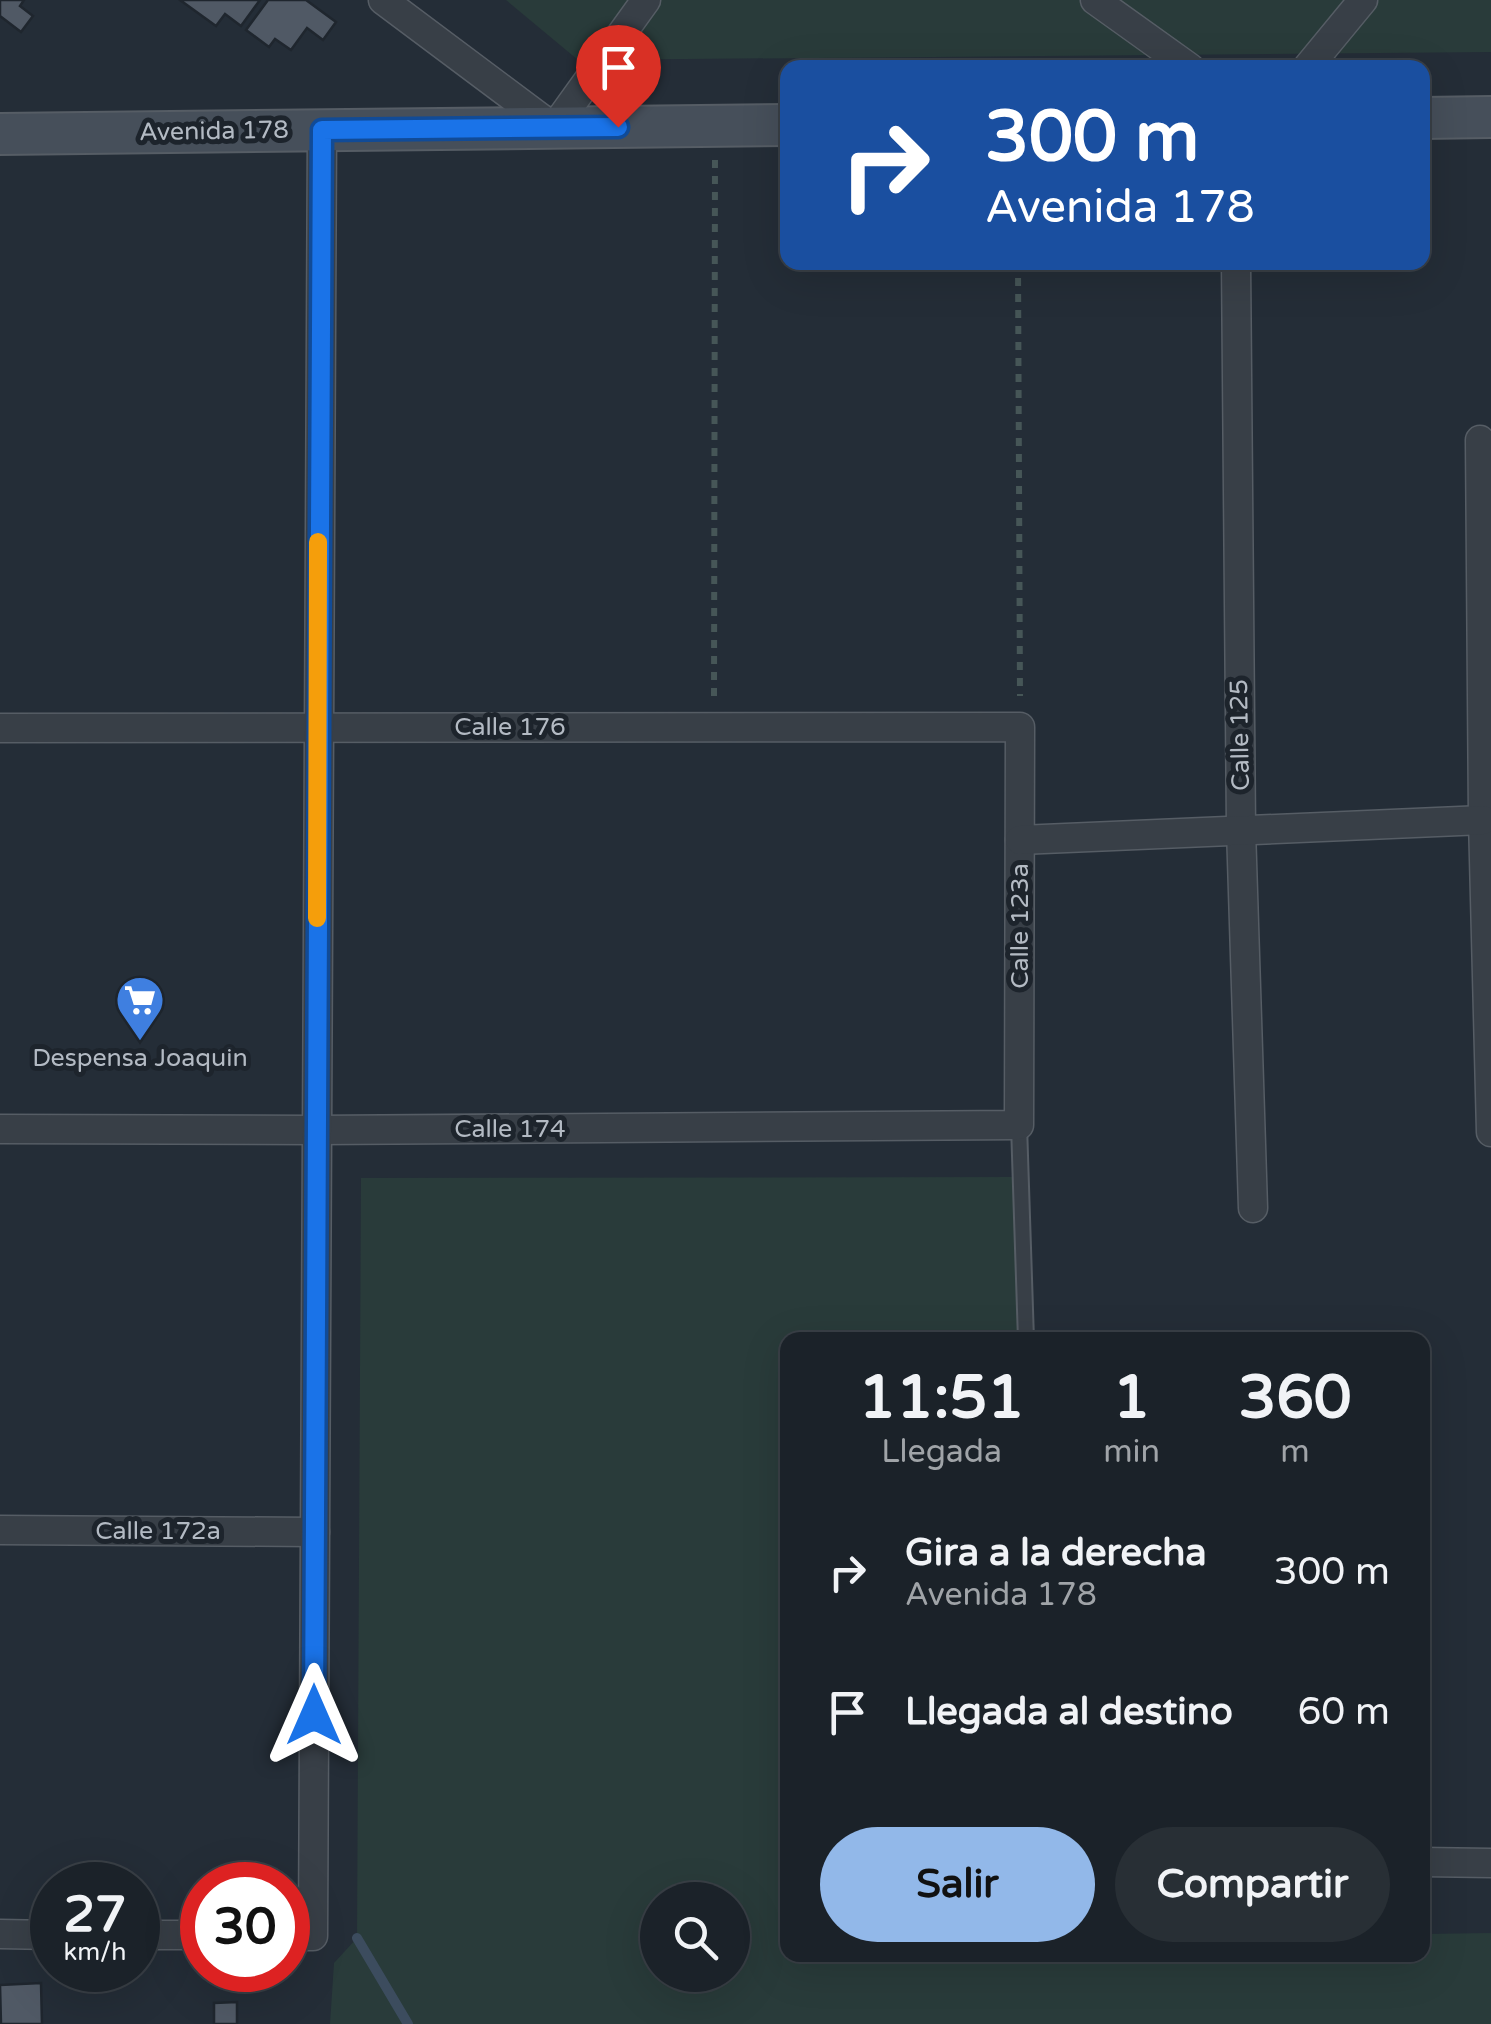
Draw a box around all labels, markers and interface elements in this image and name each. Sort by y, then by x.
pin [576,25,661,128]
icon: arrive [591,40,646,95]
text: 300 m [985,96,1199,180]
icon: right [820,100,950,230]
street label: Avenida 178 [139,115,289,147]
text: Avenida 178 [985,181,1255,235]
street label: Calle 125 [1224,679,1256,791]
street label: Calle 176 [454,712,566,742]
street label: Calle 123a [1005,863,1035,989]
supermarket icon: Despensa Joaquin [114,974,166,1042]
place label: Despensa Joaquin [32,1043,248,1073]
street label: Calle 174 [454,1114,566,1144]
text: 11:51 [858,1362,1025,1434]
text: 1 [1113,1362,1150,1434]
text: 360 [1238,1362,1352,1434]
text: Llegada [881,1433,1002,1471]
text: min [1103,1433,1160,1471]
text: m [1280,1433,1310,1471]
street label: Calle 172a [95,1516,221,1546]
text: Gira a la derecha [905,1530,1207,1576]
icon: right [820,1545,875,1600]
text: 300 m [1274,1549,1390,1595]
text: Avenida 178 [905,1576,1097,1614]
position arrow [262,1663,366,1767]
icon: arrive [820,1685,875,1740]
text: Llegada al destino [905,1689,1233,1735]
text: 60 m [1298,1689,1390,1735]
button: Salir [820,1827,1095,1942]
button: Compartir [1115,1827,1390,1942]
speed limit sign: 30 [180,1862,310,1992]
map controls [640,1882,750,1992]
button: search [640,1882,750,1992]
text: 27 [64,1885,126,1945]
text: km/h [64,1937,126,1967]

